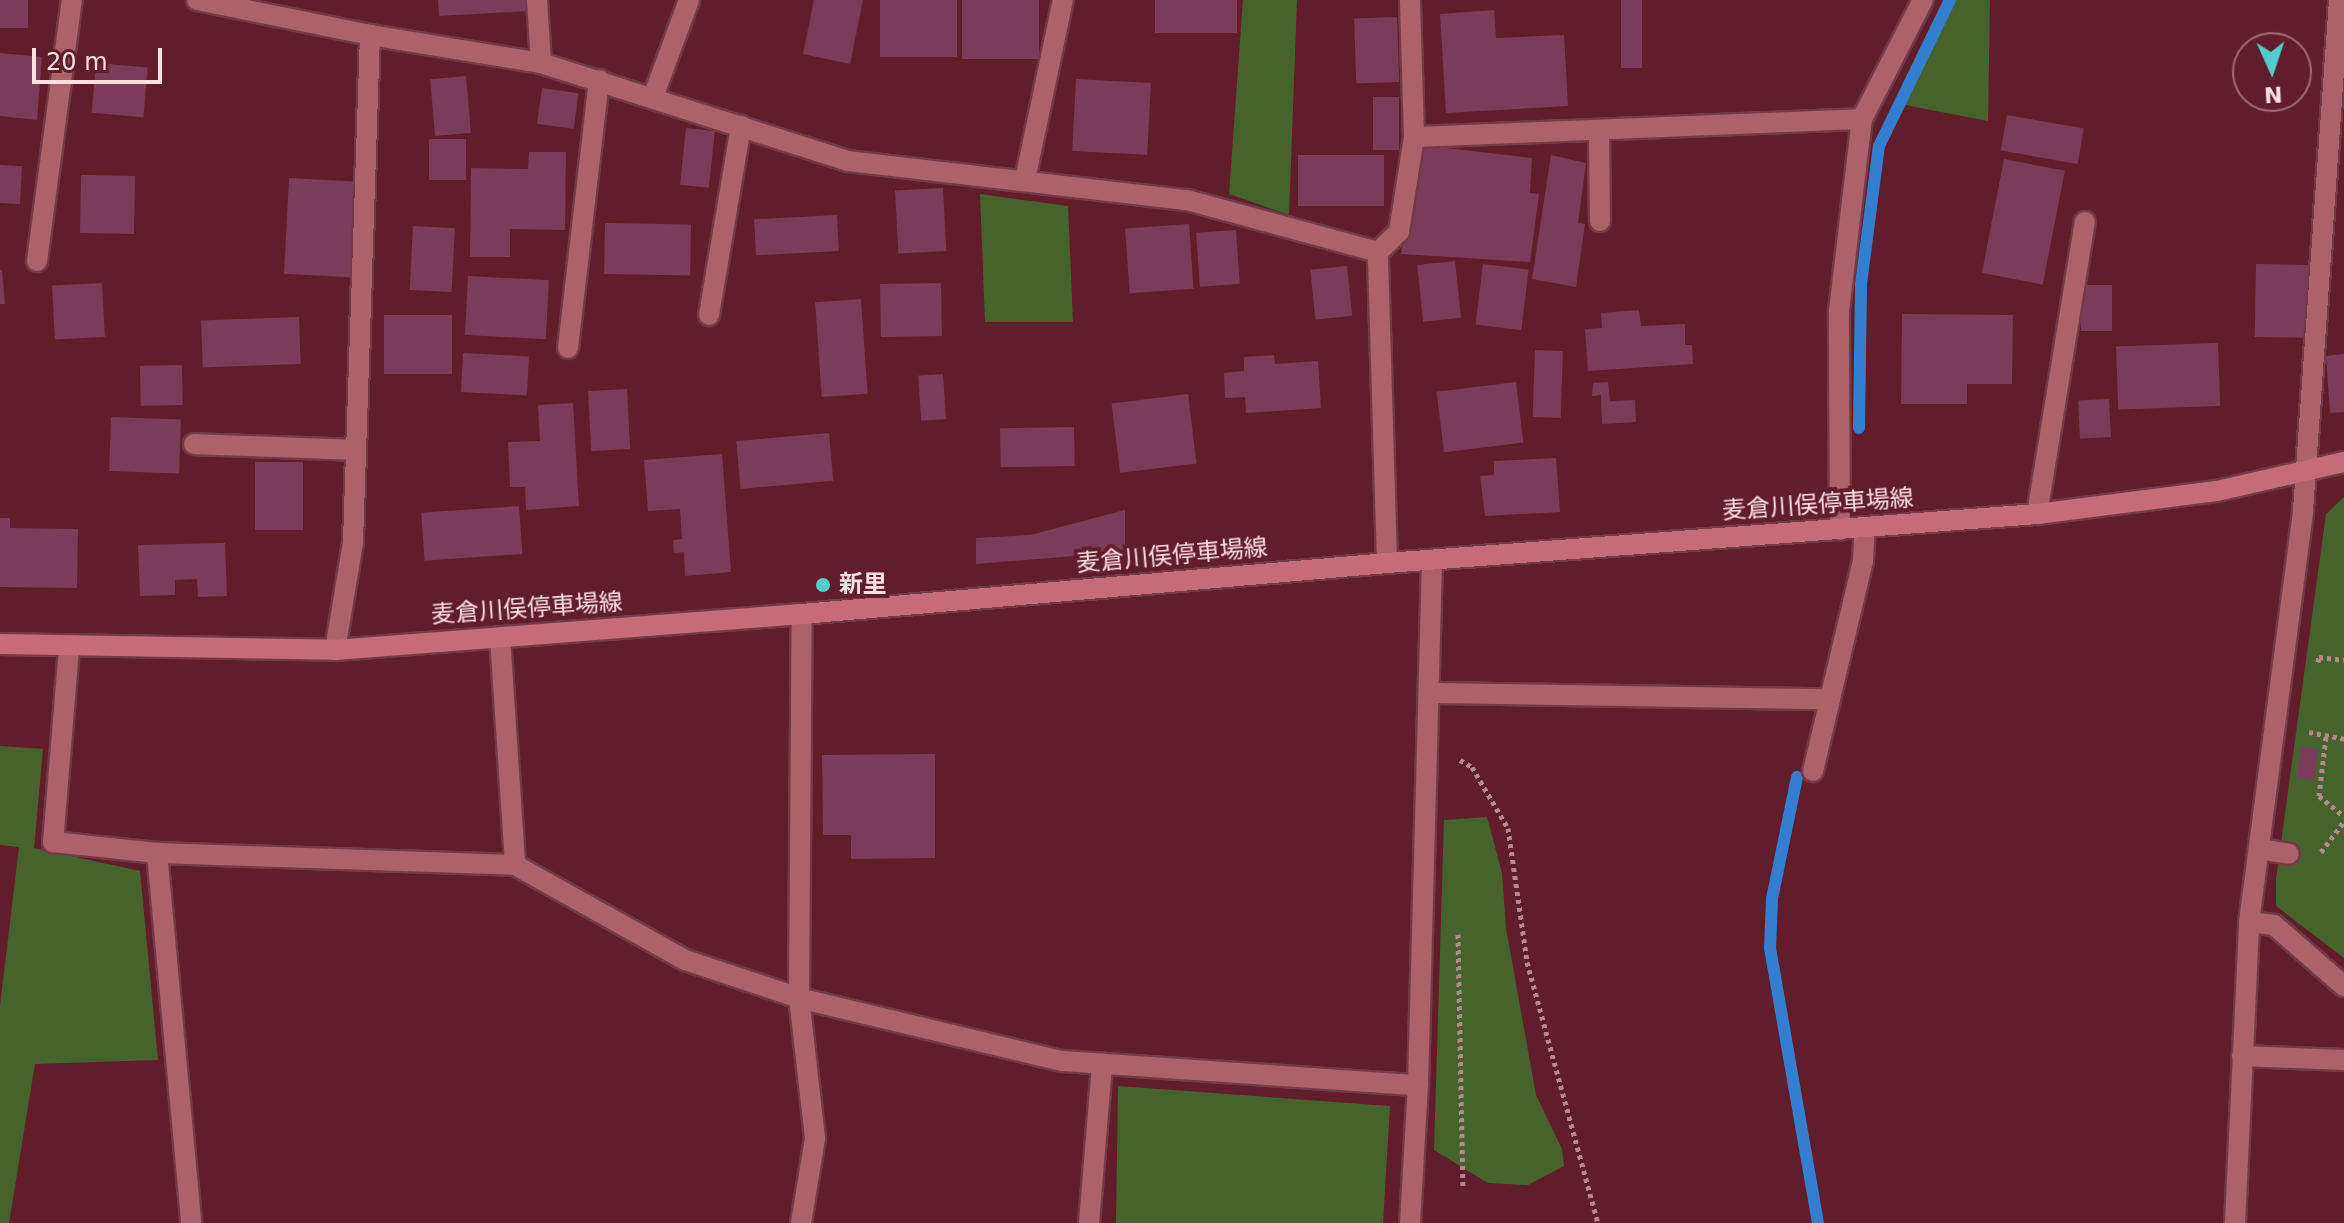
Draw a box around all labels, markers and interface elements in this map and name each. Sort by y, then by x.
scale bar [36,32,166,82]
north arrow [2232,32,2312,112]
text: 20 m [46,48,108,76]
text: N [2263,82,2283,107]
street label: 麦倉川俣停車場線 [1721,484,1915,526]
street label: 麦倉川俣停車場線 [1075,533,1269,579]
place label: 新里 [839,571,887,599]
marker: 新里 [814,576,832,594]
street label: 麦倉川俣停車場線 [430,588,624,630]

